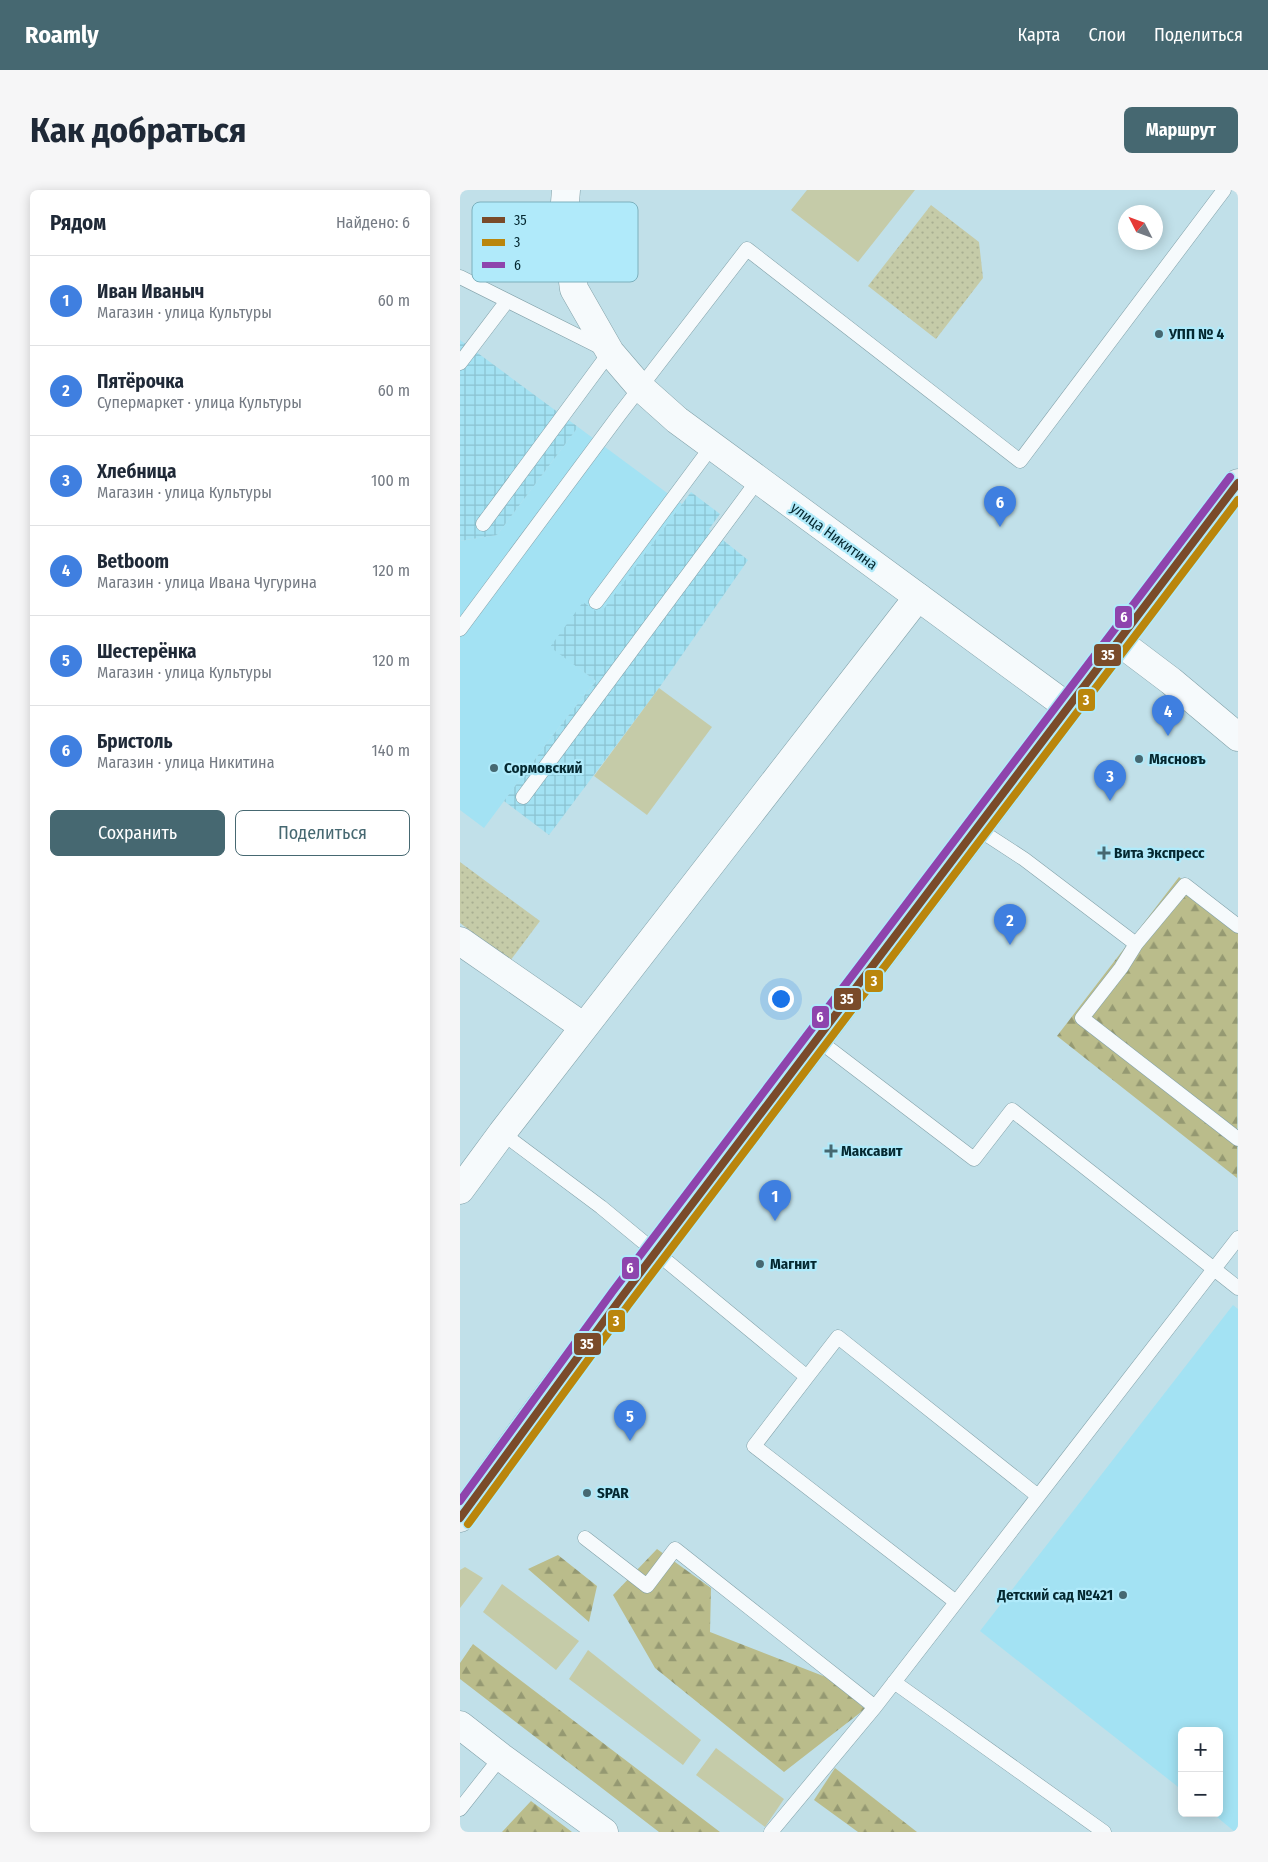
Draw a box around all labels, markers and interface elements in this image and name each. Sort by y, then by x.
text: Roamly [25,21,99,49]
text: Карта [1017,24,1060,46]
text: Слои [1088,24,1126,46]
text: Поделиться [1154,24,1243,46]
button: Маршрут [1124,107,1238,153]
text: Как добраться [30,109,247,151]
legend [472,202,638,282]
north arrow [1118,205,1163,250]
text: Рядом [50,210,106,236]
text: 35 [514,212,527,229]
text: Найдено: 6 [336,213,410,232]
text: 3 [514,234,520,251]
text: 6 [514,257,521,274]
text: Иван Иваныч [97,280,204,303]
text: 1 [63,291,69,310]
text: 60 m [378,291,410,310]
text: Магазин · улица Культуры [97,303,272,322]
place label: УПП № 4 [1168,325,1224,343]
marker: УПП № 4 [1153,328,1165,340]
text: Пятёрочка [97,370,184,393]
text: 2 [62,381,70,400]
text: 60 m [378,381,410,400]
text: Супермаркет · улица Культуры [97,393,302,412]
text: Хлебница [97,460,176,483]
text: 3 [62,471,70,490]
text: 100 m [371,471,410,490]
text: Магазин · улица Культуры [97,483,272,502]
pin: 6 [984,486,1016,527]
street label: улица Никитина [787,498,881,574]
text: Betboom [97,550,169,573]
text: 4 [62,561,70,580]
text: 120 m [372,561,410,580]
text: Магазин · улица Ивана Чугурина [97,573,317,592]
line badge: 6 [1114,605,1133,629]
text: 6 [1120,609,1128,626]
text: Шестерёнка [97,640,197,663]
line badge: 35 [1093,643,1122,667]
text: 35 [1100,647,1115,664]
text: 5 [62,651,70,670]
text: 120 m [372,651,410,670]
text: Магазин · улица Культуры [97,663,272,682]
line badge: 3 [1077,688,1096,712]
text: 3 [1082,692,1090,709]
pin: 4 [1152,695,1184,736]
text: Бристоль [97,730,173,753]
text: 6 [62,741,70,760]
text: 140 m [372,741,410,760]
place label: Мясновъ [1149,750,1206,768]
text: Магазин · улица Никитина [97,753,274,772]
marker: Мясновъ [1133,753,1145,765]
place label: Сормовский [504,759,583,777]
pin: 3 [1094,760,1126,801]
marker: Сормовский [488,762,500,774]
button: Сохранить [50,810,225,856]
button: Поделиться [235,810,410,856]
place label: Вита Экспресс [1114,844,1205,862]
marker: Вита Экспресс [1098,847,1110,859]
pin: 2 [994,904,1026,945]
line badge: 3 [864,969,884,993]
text: 3 [870,973,878,990]
your location [768,986,794,1012]
line badge: 35 [833,987,862,1011]
text: 35 [839,991,854,1008]
line badge: 6 [811,1005,830,1029]
text: 6 [816,1009,824,1026]
place label: Максавит [841,1142,903,1160]
marker: Максавит [825,1145,837,1157]
pin: 1 [759,1180,791,1221]
place label: Магнит [770,1255,817,1273]
line badge: 6 [621,1256,640,1280]
marker: Магнит [754,1258,766,1270]
text: 6 [626,1260,634,1277]
line badge: 3 [607,1309,626,1333]
text: 3 [612,1313,620,1330]
line badge: 35 [573,1332,602,1356]
text: 35 [579,1336,594,1353]
pin: 5 [614,1400,646,1441]
place label: SPAR [597,1484,629,1502]
marker: SPAR [581,1487,593,1499]
place label: Детский сад №421 [996,1586,1113,1604]
marker: Детский сад №421 [1117,1589,1129,1601]
map controls [1178,1727,1223,1817]
button: + [1178,1727,1223,1772]
button: − [1178,1772,1223,1817]

